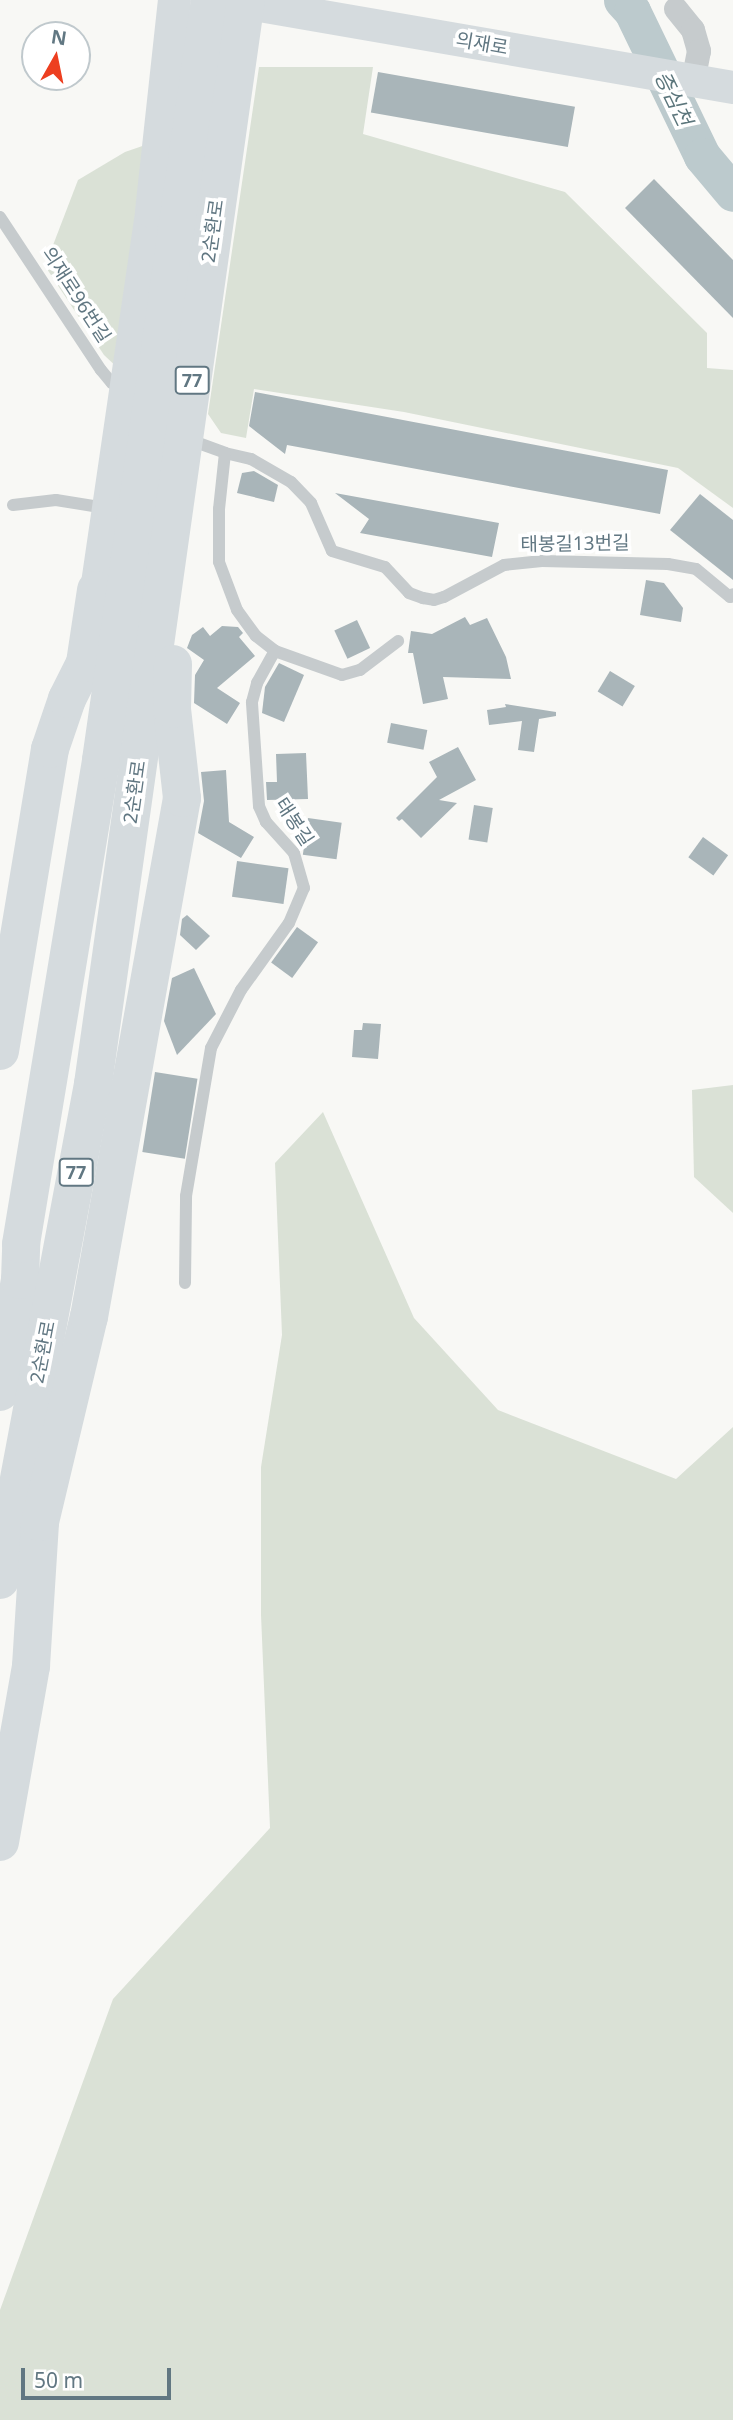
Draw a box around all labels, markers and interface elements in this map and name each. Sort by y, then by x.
north arrow [21,21,91,91]
text: N [49,23,69,51]
street label: 의재로 [454,28,510,60]
water label: 증심천 [650,66,698,130]
street label: 2순환로 [197,198,229,264]
street label: 의재로96번길 [37,243,115,347]
road number: 77 [174,366,210,394]
street label: 태봉길13번길 [520,532,630,556]
street label: 2순환로 [119,759,151,825]
street label: 태봉길 [270,794,318,850]
road number: 77 [58,1157,94,1186]
street label: 2순환로 [26,1319,60,1385]
scale bar [24,2354,175,2398]
text: 50 m [34,2366,83,2394]

